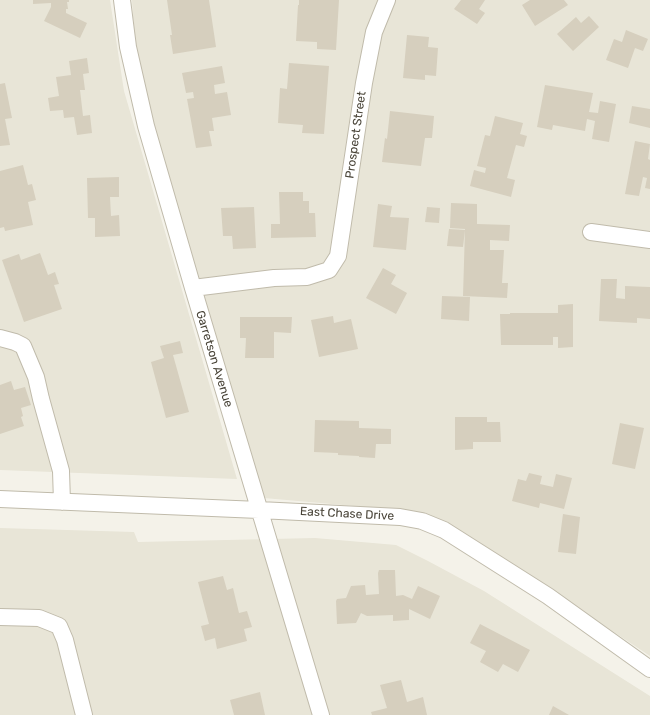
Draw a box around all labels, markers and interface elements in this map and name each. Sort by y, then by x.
street label: Prospect Street [343,90,369,180]
street label: Garretson Avenue [192,309,236,409]
street label: East Chase Drive [300,504,394,524]

